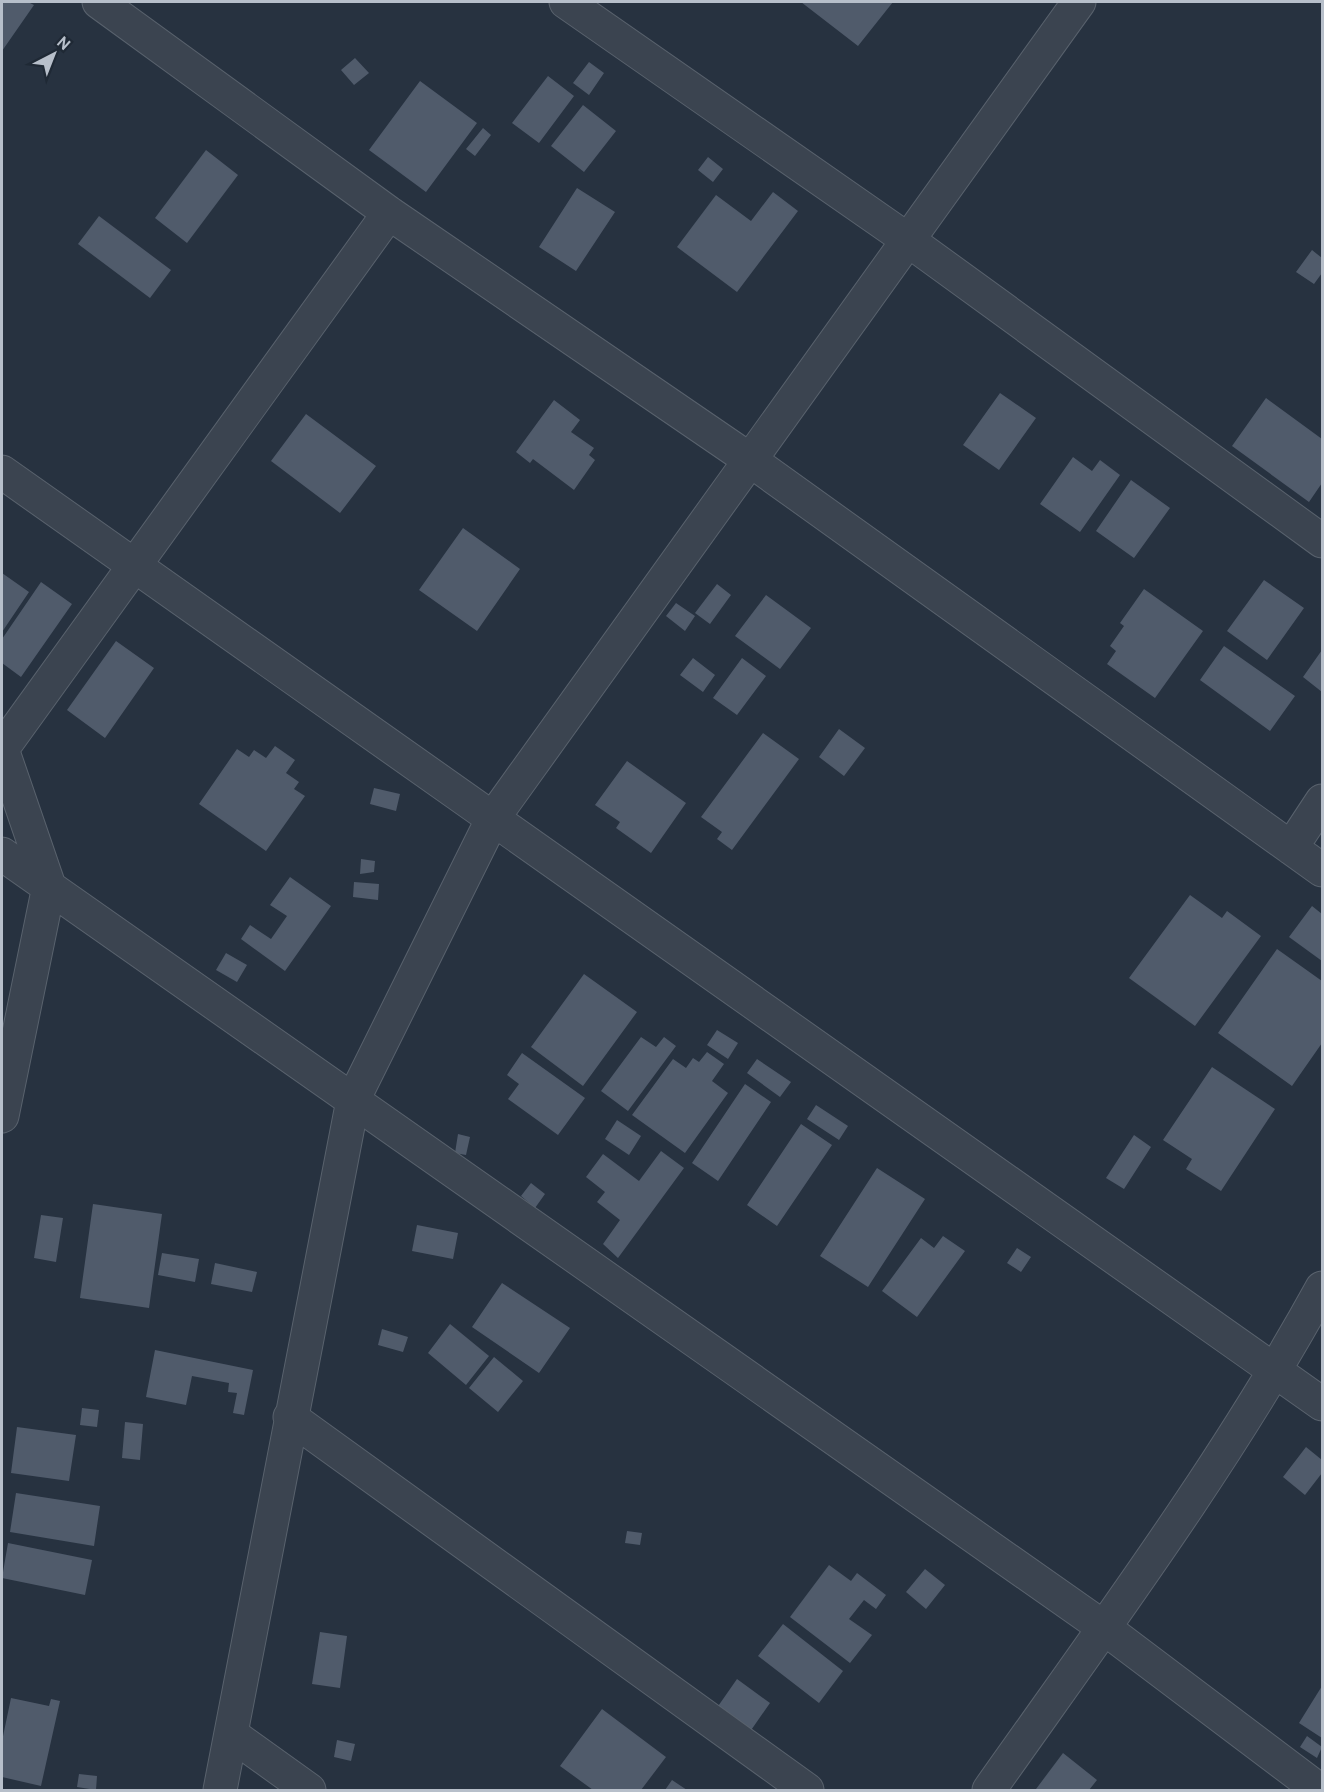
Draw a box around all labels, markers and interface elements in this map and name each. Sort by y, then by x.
north arrow [24,24,84,84]
text: N [52,33,74,56]

